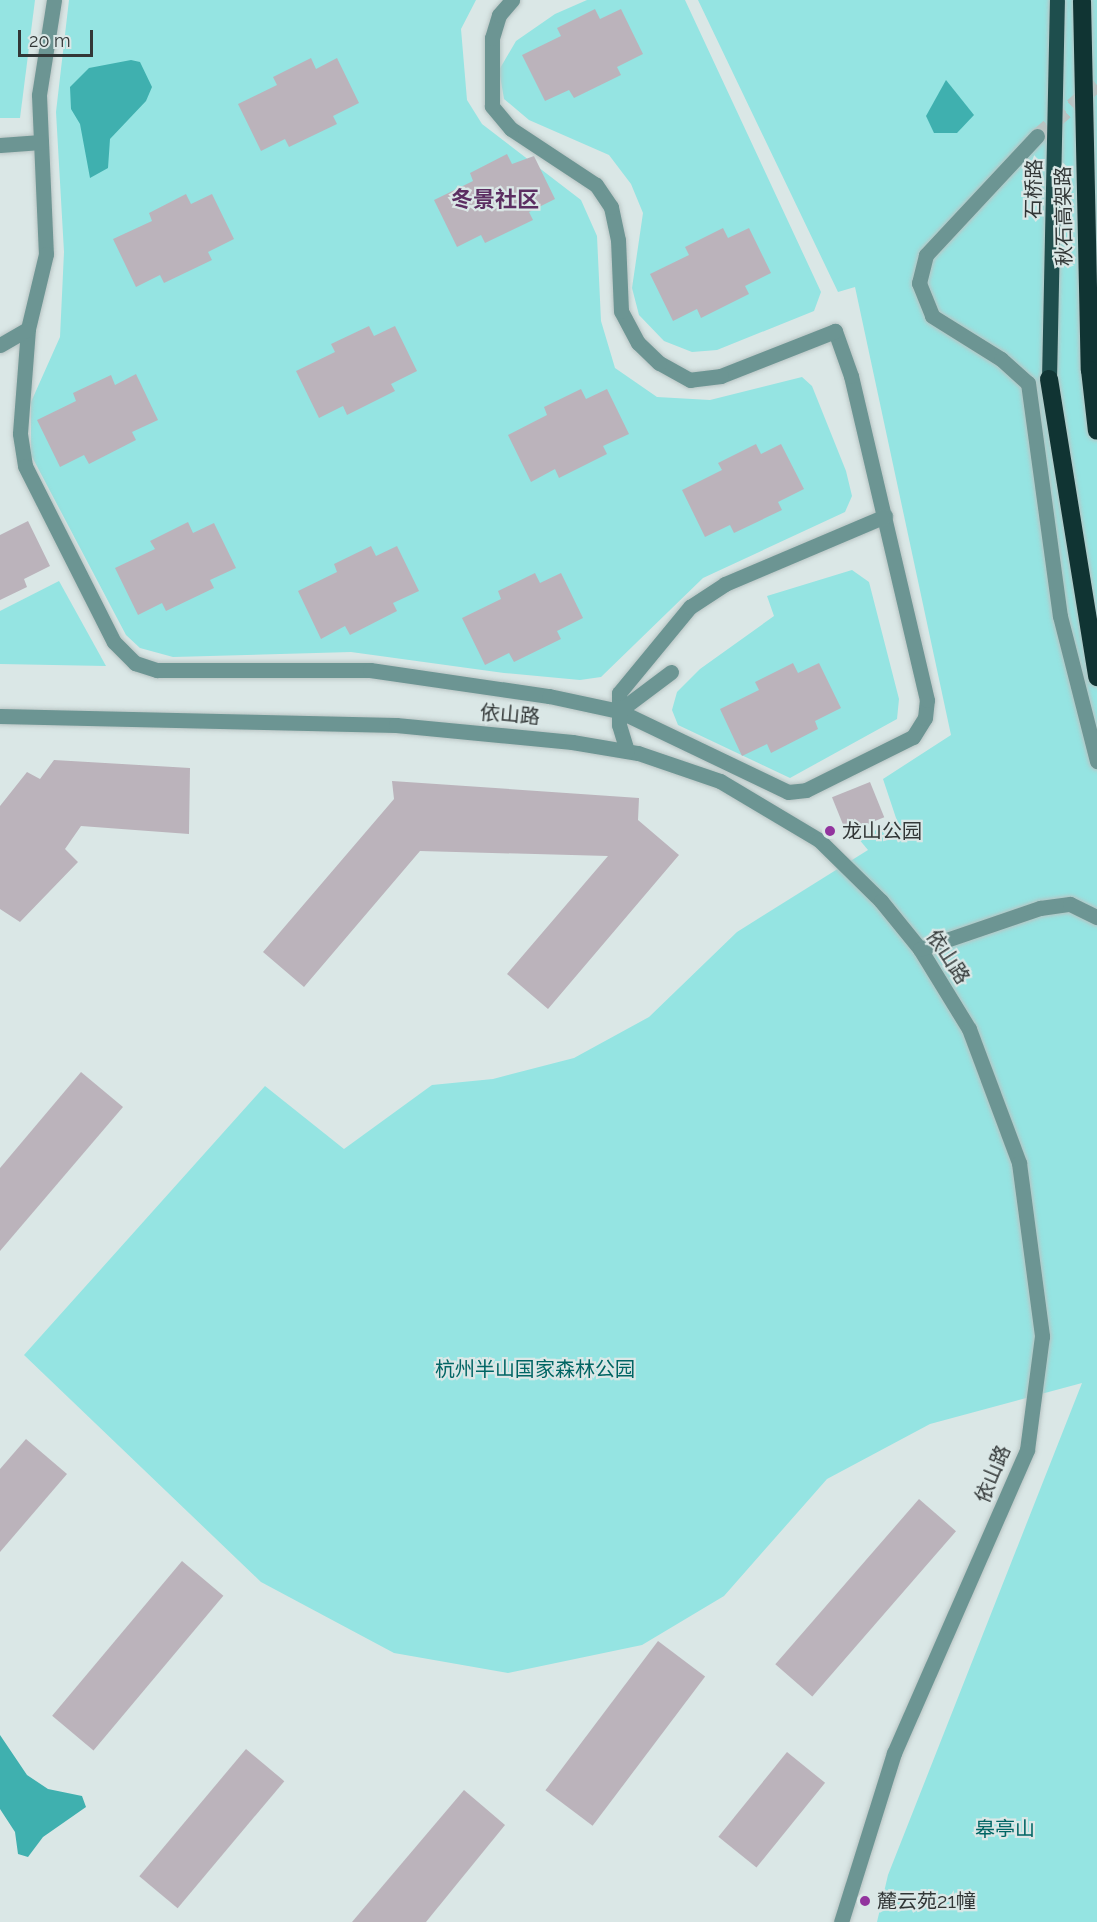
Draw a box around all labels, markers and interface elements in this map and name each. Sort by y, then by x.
scale bar [21,18,96,56]
text: 20 m [29,30,71,51]
street label: 石桥路 [1021,159,1047,219]
street label: 秋石高架路 [1051,166,1077,266]
district label: 冬景社区 [451,187,539,213]
street label: 依山路 [479,700,541,730]
place label: 龙山公园 [842,819,922,843]
marker: 龙山公园 [823,824,837,838]
street label: 依山路 [922,925,974,989]
park label: 杭州半山国家森林公园 [435,1357,635,1381]
street label: 依山路 [970,1442,1016,1506]
park label: 皋亭山 [975,1817,1035,1841]
place label: 麓云苑21幢 [877,1889,976,1913]
marker: 麓云苑21幢 [858,1894,872,1908]

